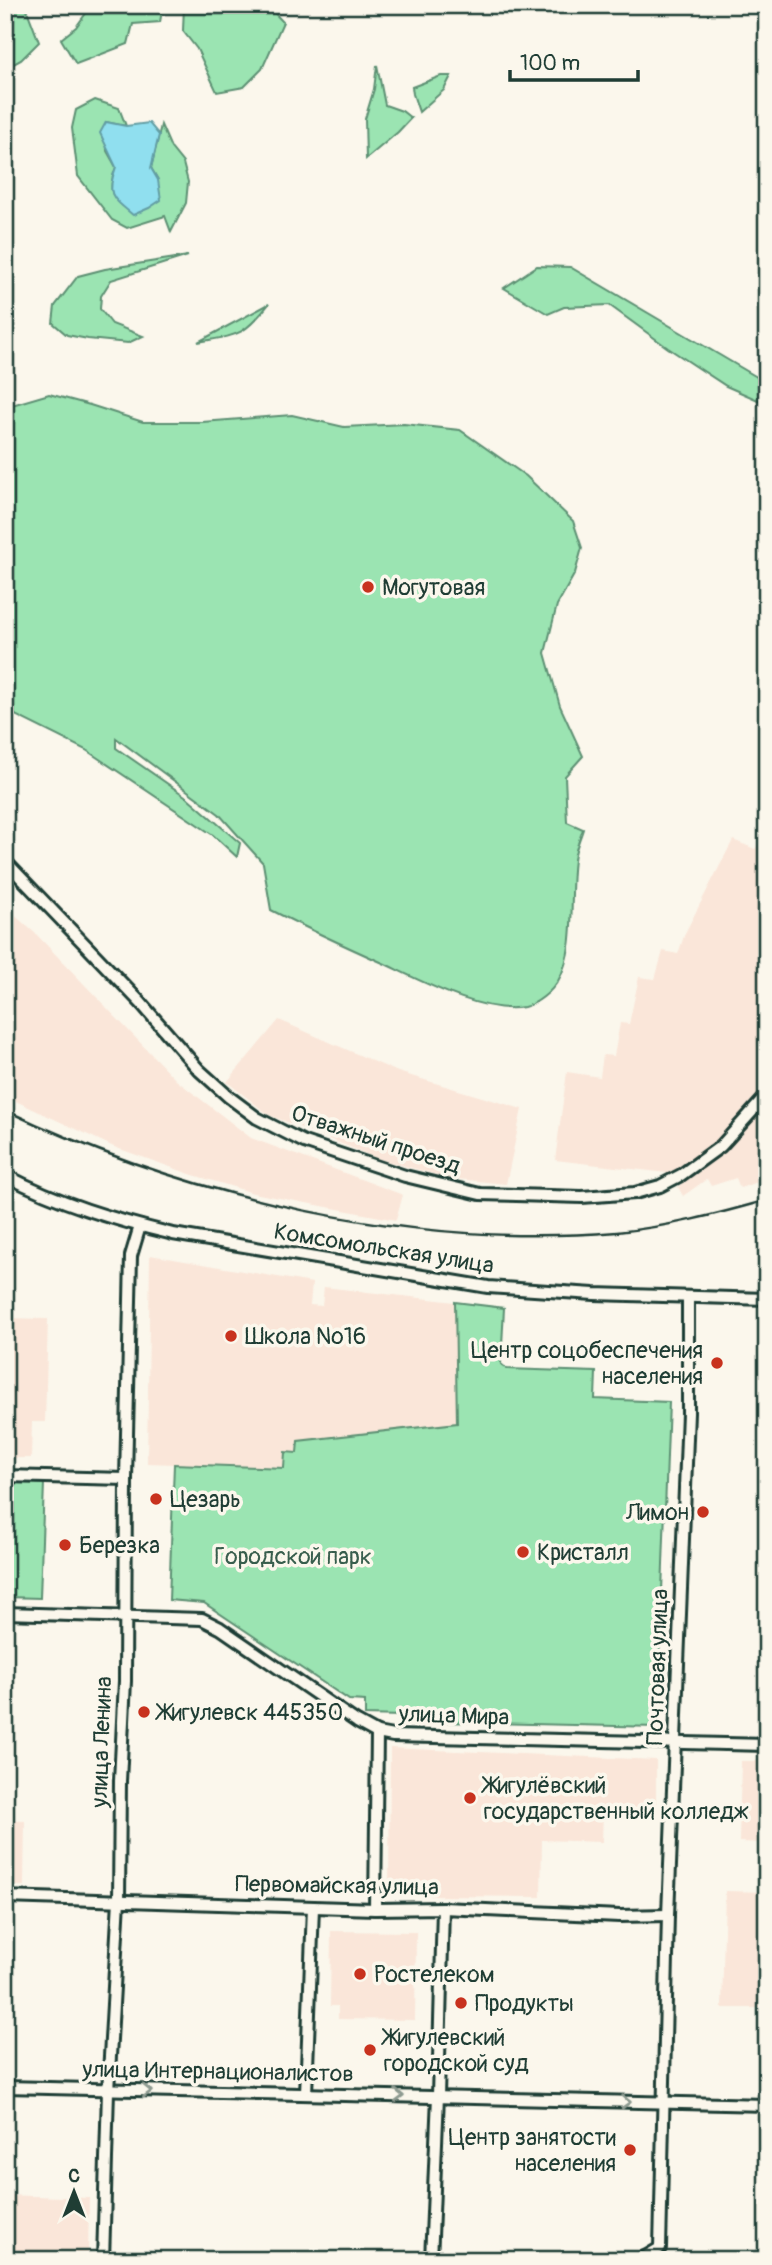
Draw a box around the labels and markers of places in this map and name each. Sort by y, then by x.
place label: Могутовая [382,573,485,602]
marker: Могутовая [360,579,376,595]
place label: Школа №16 [245,1322,366,1351]
marker: Школа №16 [223,1328,239,1344]
place label: Центр соцобеспечения населения [471,1336,703,1391]
marker: Центр соцобеспечения населения [709,1355,725,1371]
place label: Цезарь [170,1485,241,1514]
marker: Цезарь [148,1491,164,1507]
place label: Лимон [625,1498,689,1527]
marker: Лимон [695,1504,711,1520]
place label: Березка [79,1531,160,1560]
marker: Березка [57,1537,73,1553]
place label: Кристалл [537,1538,629,1567]
marker: Кристалл [515,1544,531,1560]
place label: Жигулевск 445350 [155,1698,343,1727]
marker: Жигулевск 445350 [136,1704,152,1720]
place label: Жигулёвский государственный колледж [481,1771,749,1826]
marker: Жигулёвский государственный колледж [462,1790,478,1806]
place label: Ростелеком [374,1960,495,1989]
marker: Ростелеком [352,1966,368,1982]
place label: Продукты [475,1989,574,2018]
marker: Продукты [453,1995,469,2011]
place label: Жигулевский городской суд [381,2023,529,2078]
marker: Жигулевский городской суд [362,2042,378,2058]
place label: Центр занятости населения [449,2123,616,2178]
marker: Центр занятости населения [622,2142,638,2158]

